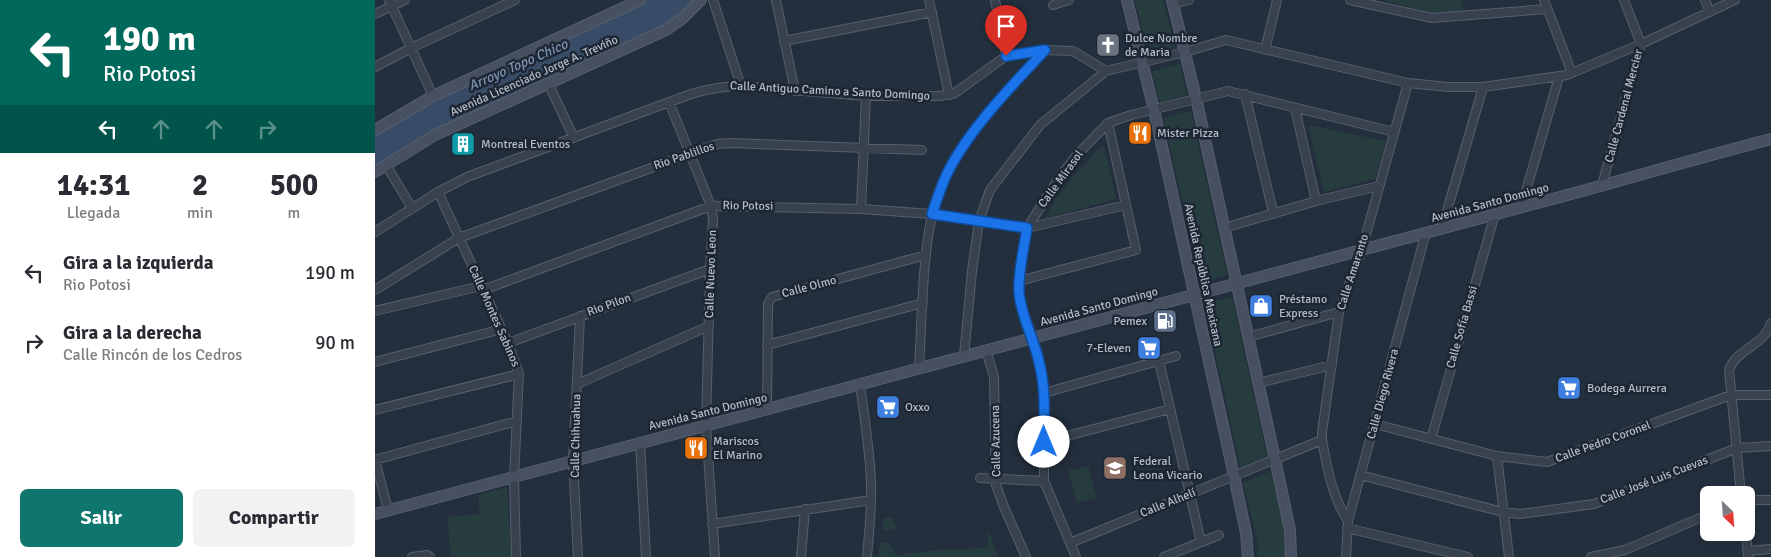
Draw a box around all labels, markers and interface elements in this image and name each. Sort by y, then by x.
pin [985,5,1027,56]
icon: arrive [992,12,1020,40]
text: 190 m [103,17,196,60]
icon: left [20,20,85,85]
place label: Dulce Nombre de Maria [1125,31,1197,60]
street label: Avenida Licenciado Jorge A. Treviño [448,32,620,120]
church icon: Dulce Nombre de Maria [1095,32,1121,58]
water label: Arroyo Topo Chico [466,35,571,94]
street label: Calle Cardenal Mercier [1602,47,1647,164]
text: Rio Potosi [103,60,196,87]
street label: Calle Antiguo Camino a Santo Domingo [730,78,930,104]
icon: left [94,115,122,143]
icon: ahead [147,115,175,143]
icon: ahead [200,115,228,143]
icon: right [253,115,281,143]
restaurant icon: Mister Pizza [1127,120,1153,146]
place label: Mister Pizza [1157,126,1219,141]
building icon: Montreal Eventos [450,131,476,157]
place label: Montreal Eventos [481,137,570,152]
street label: Rio Pablillos [652,139,716,173]
street label: Calle Mirasol [1035,147,1087,211]
text: 14:31 [57,167,130,204]
text: 2 [192,167,208,204]
text: 500 [270,167,318,204]
street label: Avenida Santo Domingo [1429,180,1551,226]
street label: Rio Potosi [722,198,774,214]
street label: Avenida República Mexicana [1181,202,1225,348]
text: Llegada [67,203,120,223]
text: min [187,203,213,223]
text: m [288,203,300,223]
street label: Calle Nuevo Leon [702,230,720,318]
street label: Calle Amaranto [1334,232,1372,312]
text: Gira a la izquierda [63,251,213,275]
icon: left [20,259,48,287]
text: 190 m [305,261,355,285]
street label: Calle Montes Sabinos [465,263,523,369]
street label: Calle Olmo [780,273,838,301]
text: Rio Potosi [63,275,131,295]
street label: Avenida Santo Domingo [1038,284,1160,330]
street label: Calle Sofía Bassi [1443,284,1481,370]
street label: Rio Pilon [585,290,633,320]
place label: Préstamo Express [1279,292,1327,321]
shop icon: Préstamo Express [1248,293,1274,319]
fuel station icon: Pemex [1152,308,1178,334]
place label: Pemex [1113,314,1147,329]
text: Gira a la derecha [63,321,202,345]
icon: right [20,329,48,357]
text: 90 m [315,331,355,355]
supermarket icon: 7-Eleven [1136,335,1162,361]
place label: 7-Eleven [1086,341,1131,356]
text: Calle Rincón de los Cedros [63,345,242,365]
street label: Calle Diego Rivera [1364,347,1402,441]
supermarket icon: Bodega Aurrera [1556,375,1582,401]
place label: Bodega Aurrera [1587,381,1667,396]
street label: Avenida Santo Domingo [647,390,769,434]
street label: Calle Chihuahua [568,394,584,478]
supermarket icon: Oxxo [875,394,901,420]
place label: Oxxo [905,400,930,415]
street label: Calle Azucena [988,405,1004,477]
position arrow [1017,415,1069,467]
street label: Calle Pedro Coronel [1553,418,1653,466]
place label: Mariscos El Marino [713,434,762,463]
restaurant icon: Mariscos El Marino [683,435,709,461]
street label: Calle José Luis Cuevas [1598,453,1710,507]
place label: Federal Leona Vicario [1133,454,1202,483]
school or university icon: Federal Leona Vicario [1102,455,1128,481]
street label: Calle Alhelí [1138,485,1199,521]
north arrow [1700,486,1755,541]
map controls [1700,486,1755,541]
button: Salir [20,489,183,547]
button: Compartir [193,489,355,547]

